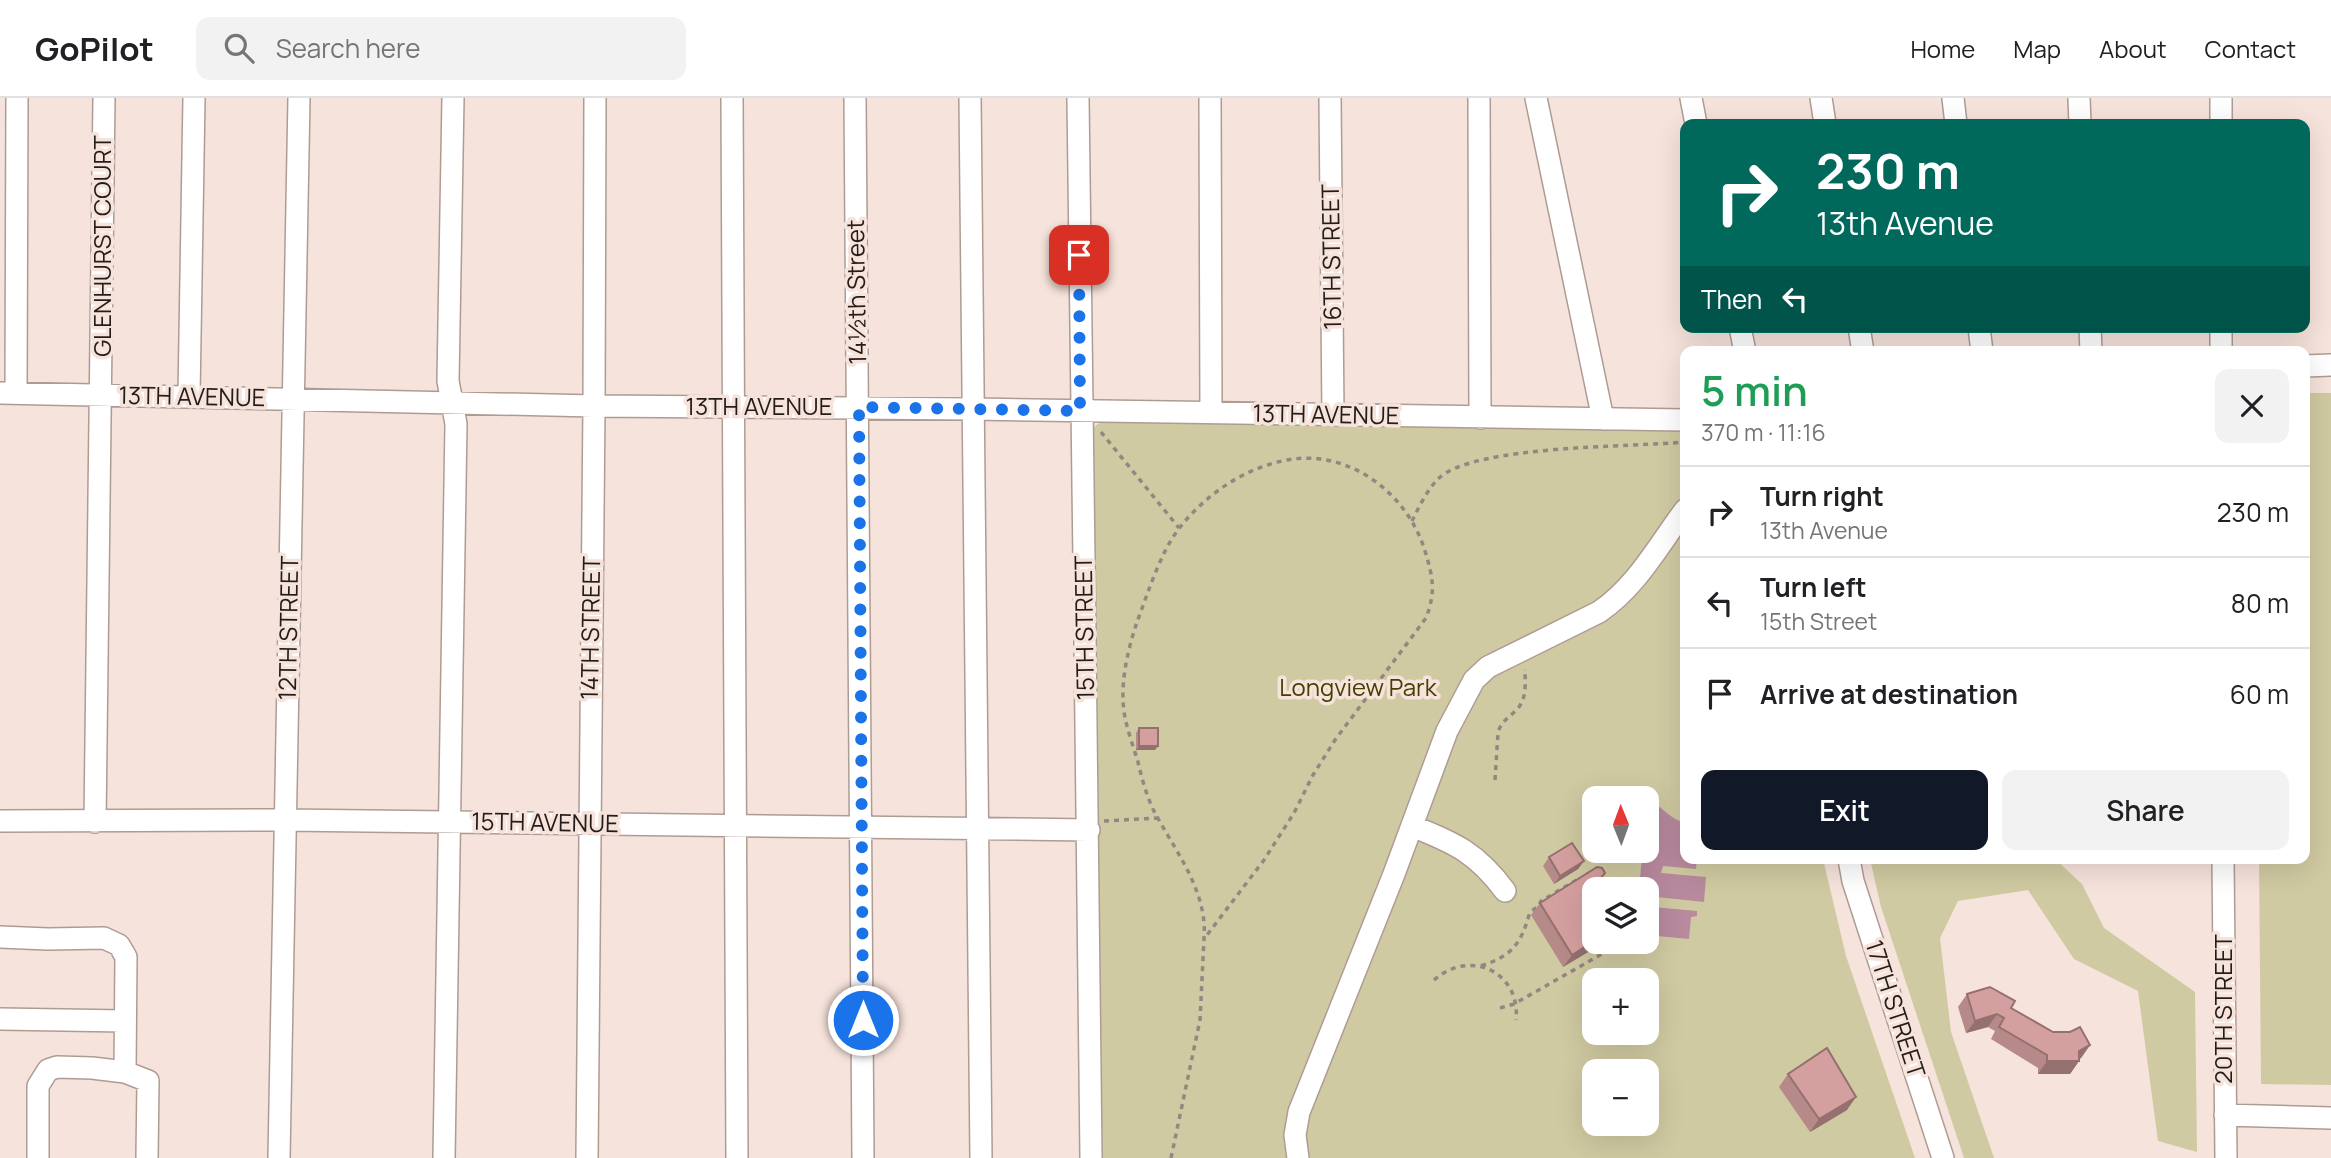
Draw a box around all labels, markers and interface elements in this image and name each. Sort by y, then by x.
search box [196,17,686,80]
text: GoPilot [35,26,154,71]
icon: search [220,29,258,67]
text: Search here [276,30,420,66]
text: Home [1910,32,1975,65]
text: Map [2013,32,2061,65]
text: About [2099,32,2167,65]
text: Contact [2205,32,2296,65]
street label: GLENHURST COURT [85,134,118,357]
text: 230 m [1816,137,1960,204]
icon: right [1701,147,1792,238]
street label: 16TH STREET [1313,183,1348,330]
text: 13th Avenue [1816,201,1994,245]
street label: 14½th Street [838,219,873,365]
pin [1049,225,1109,285]
icon: arrive [1060,236,1098,274]
icon: left [1776,280,1814,318]
text: Then [1701,281,1762,317]
text: 5 min [1701,361,1808,419]
button: close [2215,369,2289,443]
street label: 13TH AVENUE [118,378,266,413]
street label: 13TH AVENUE [686,389,832,422]
street label: 13TH AVENUE [1252,396,1400,431]
text: 370 m · 11:16 [1701,416,1826,448]
text: Turn right [1760,478,1884,514]
icon: right [1701,493,1739,531]
text: 230 m [2217,494,2289,530]
text: 13th Avenue [1760,514,1888,546]
street label: 12TH STREET [270,555,305,701]
street label: 14TH STREET [572,555,607,700]
street label: 15TH STREET [1066,555,1101,701]
text: Turn left [1760,569,1867,605]
icon: left [1701,584,1739,622]
text: 80 m [2231,585,2289,621]
text: 15th Street [1760,605,1877,637]
park label: Longview Park [1279,670,1438,703]
icon: arrive [1701,675,1739,713]
text: Arrive at destination [1760,676,2018,712]
text: 60 m [2230,676,2289,712]
button: Exit [1701,770,1988,850]
button: Share [2002,770,2289,850]
north arrow [1582,786,1659,863]
map controls [1582,786,1659,1136]
street label: 15TH AVENUE [471,804,619,839]
button: layers [1582,877,1659,954]
street label: 20TH STREET [2206,933,2239,1084]
street label: 17TH STREET [1859,935,1934,1082]
button: + [1582,968,1659,1045]
position arrow [826,983,900,1057]
button: − [1582,1059,1659,1136]

